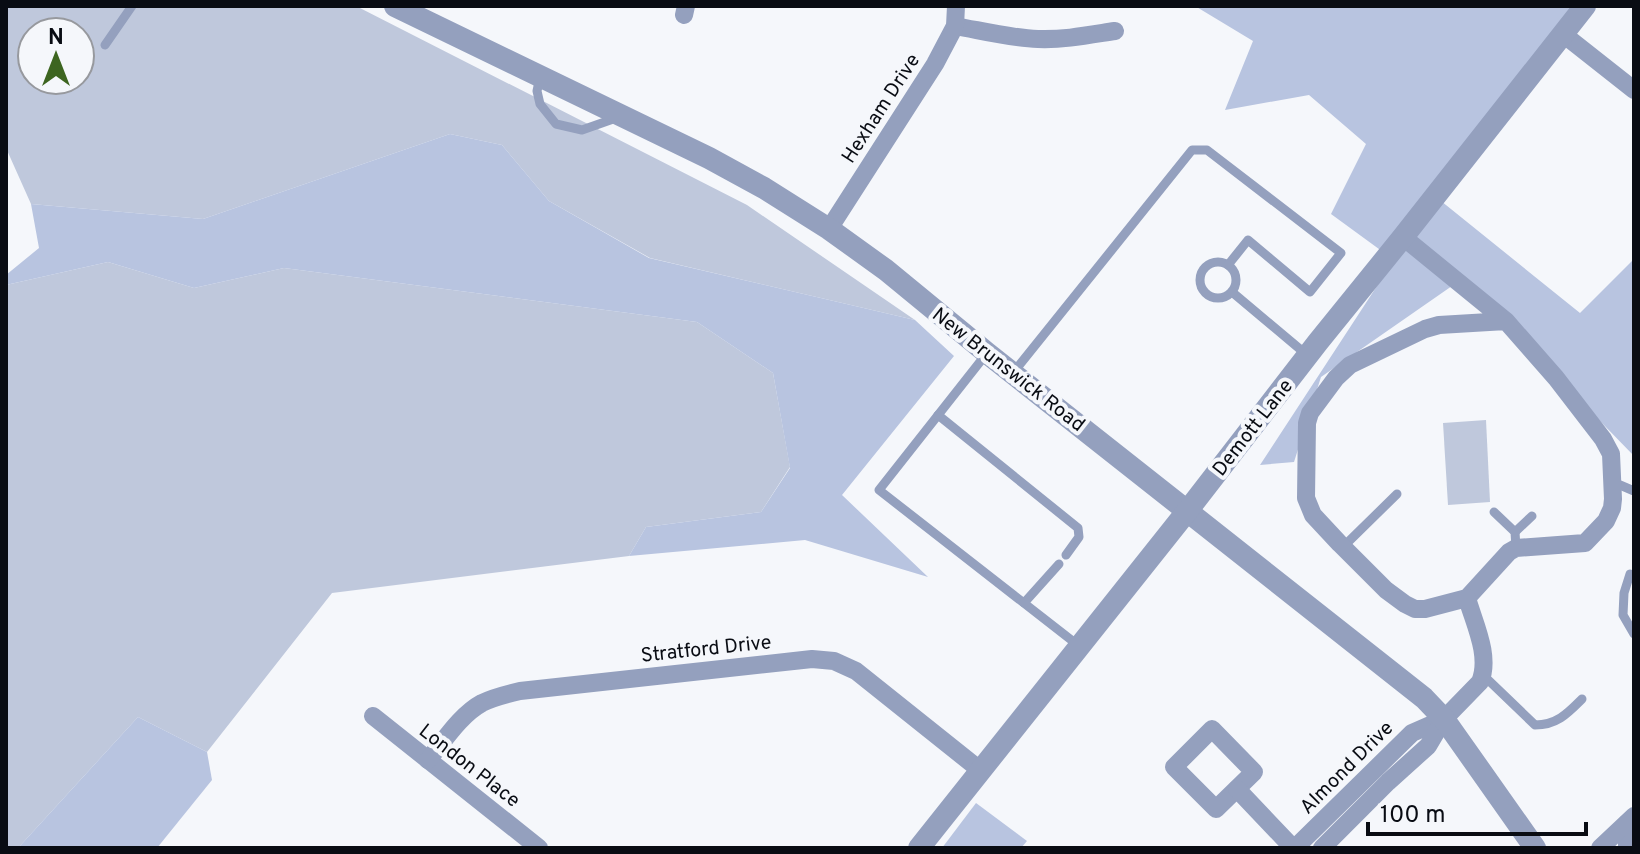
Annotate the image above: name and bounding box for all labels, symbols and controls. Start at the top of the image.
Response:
north arrow [16,16,96,96]
text: N [48,25,64,52]
street label: Hexham Drive [837,49,927,169]
street label: New Brunswick Road [926,303,1090,438]
street label: Demott Lane [1207,374,1300,482]
street label: Stratford Drive [640,630,773,670]
street label: Almond Drive [1295,716,1400,821]
street label: London Place [413,719,525,814]
scale bar [1368,786,1586,836]
text: 100 m [1380,801,1446,831]

